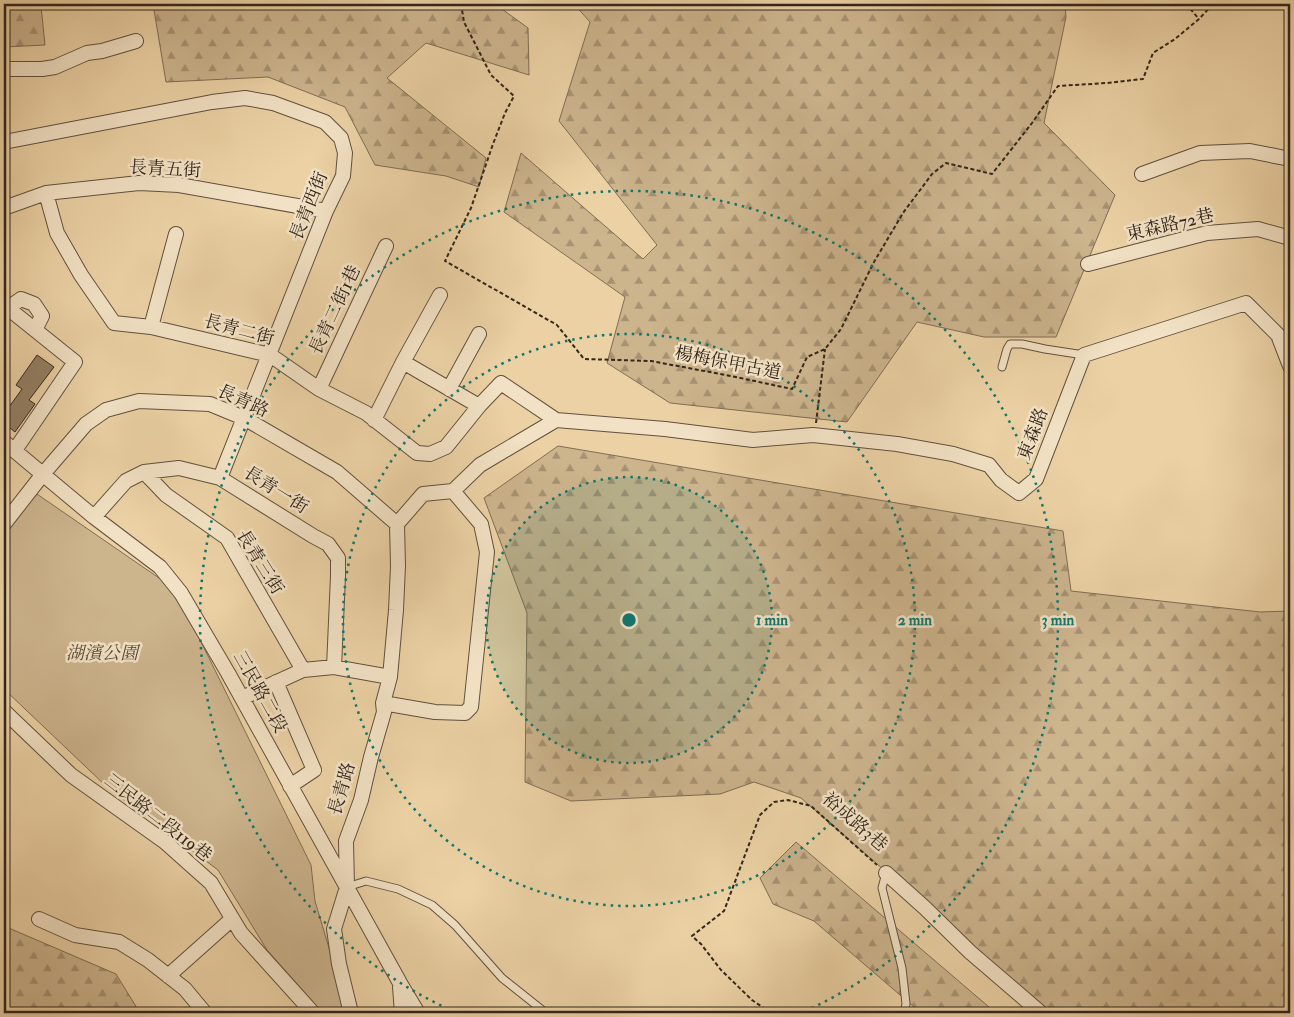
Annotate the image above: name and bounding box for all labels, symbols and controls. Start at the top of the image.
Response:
street label: 長青五街 [128,156,202,182]
street label: 長青西街 [285,168,333,244]
street label: 東森路72巷 [1124,204,1216,246]
street label: 長青二街1巷 [304,261,366,359]
street label: 長青二街 [201,310,277,350]
street label: 楊梅保甲古道 [673,341,783,385]
street label: 長青路 [214,380,272,422]
street label: 東森路 [1013,405,1053,463]
street label: 長青一街 [239,461,313,519]
street label: 長青三街 [231,525,289,599]
centre of rings [620,611,638,629]
text: 1 min [756,611,788,630]
text: 2 min [898,611,932,630]
text: 3 min [1042,611,1074,630]
park label: 湖濱公園 [66,642,141,665]
street label: 三民路二段 [228,647,292,737]
street label: 長青路 [324,760,360,818]
street label: 三民路二段119巷 [100,769,216,867]
street label: 裕成路3巷 [818,787,892,857]

